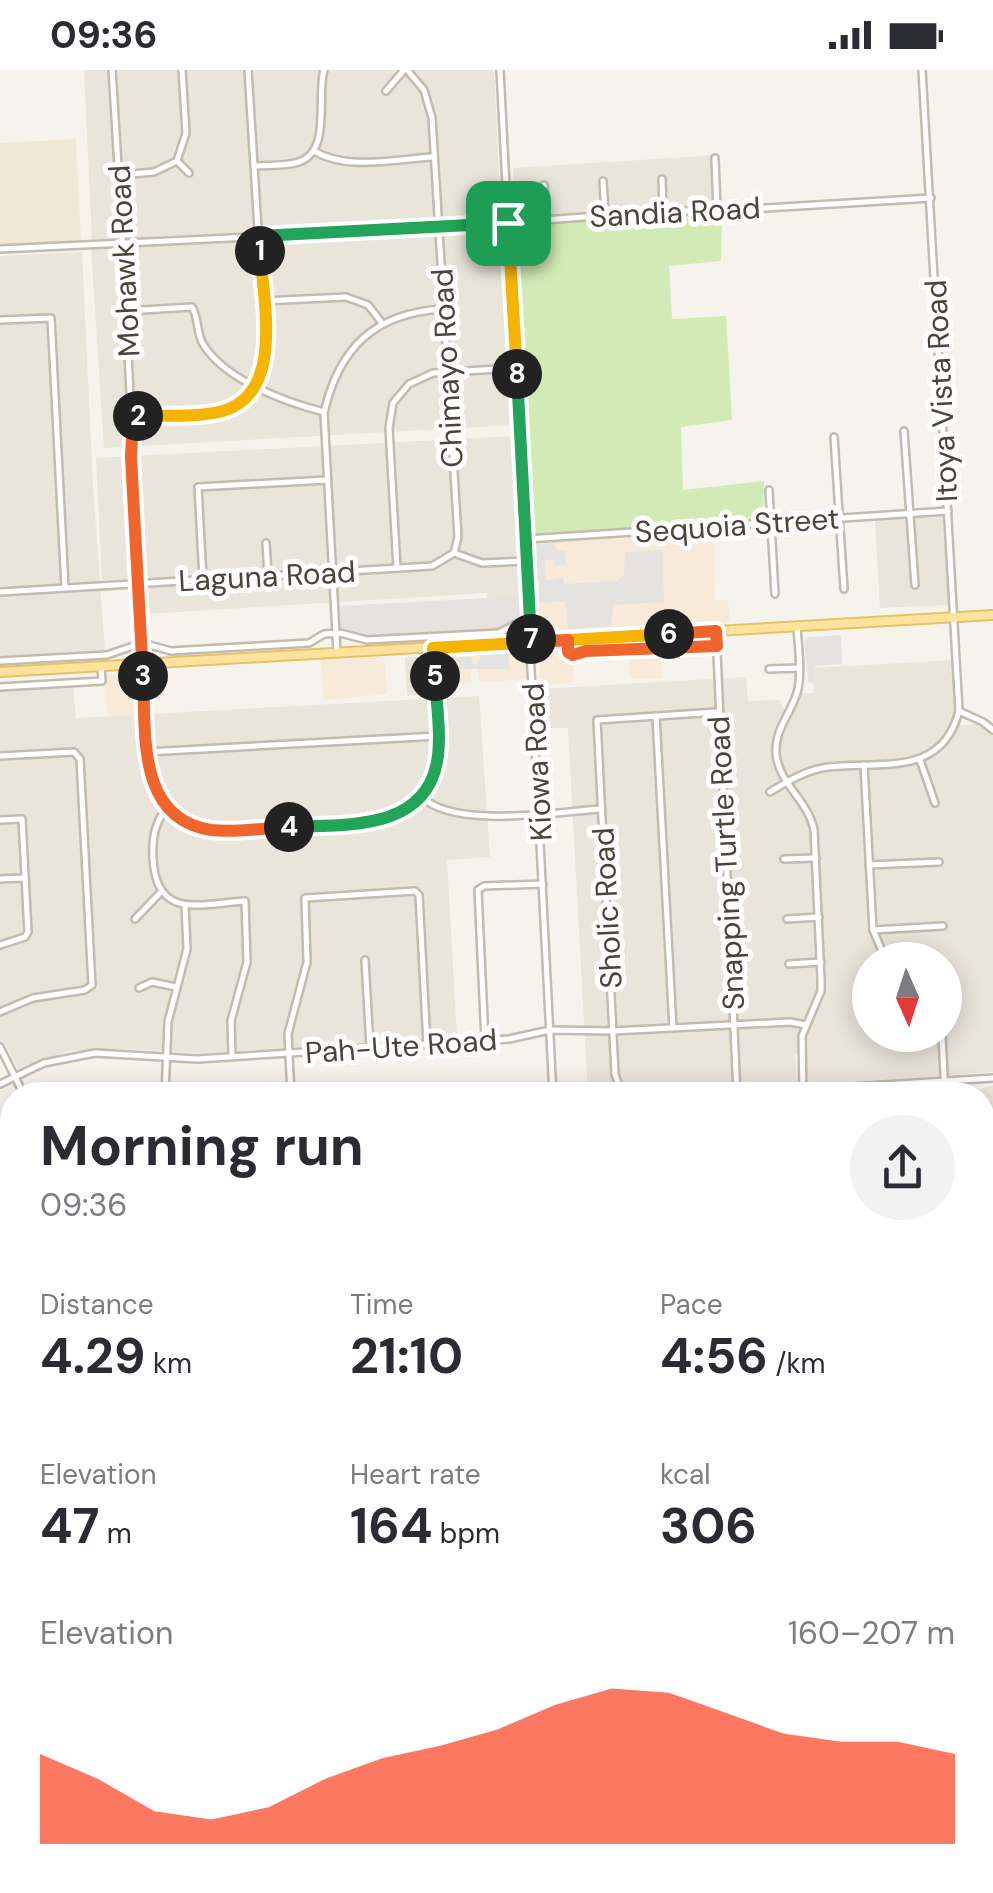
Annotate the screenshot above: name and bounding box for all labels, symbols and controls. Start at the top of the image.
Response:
text: 09:36 [50,10,158,60]
street label: Mohawk Road [99,164,149,358]
pin [466,181,551,266]
street label: Sandia Road [589,188,761,236]
icon: arrive [481,196,536,251]
pin: 1 [235,226,285,276]
text: 1 [255,232,265,269]
street label: Chimayo Road [422,267,472,469]
street label: Itoya Vista Road [916,279,966,503]
pin: 8 [492,349,542,399]
text: 8 [508,355,526,392]
pin: 2 [113,391,163,441]
text: 2 [130,397,146,434]
street label: Sequoia Street [634,498,840,552]
street label: Laguna Road [177,552,357,600]
pin: 6 [644,609,694,659]
pin: 7 [506,614,556,664]
text: 6 [660,615,678,652]
text: 7 [523,620,539,657]
pin: 3 [118,651,168,701]
pin: 5 [410,651,460,701]
text: 3 [135,657,151,694]
text: 5 [426,657,444,694]
street label: Kiowa Road [513,682,561,842]
street label: Snapping Turtle Road [699,715,753,1011]
pin: 4 [264,802,314,852]
text: 4 [280,808,298,845]
street label: Sholic Road [583,826,631,990]
north arrow [852,942,962,1052]
map controls [852,942,962,1052]
street label: Pah-Ute Road [304,1020,498,1072]
text: Morning run [40,1110,364,1182]
button: share [850,1115,955,1220]
text: 09:36 [40,1184,127,1226]
text: Distance [40,1286,154,1323]
text: Time [350,1286,413,1323]
text: Pace [660,1286,723,1323]
text: 4.29 [40,1323,146,1389]
text: 21:10 [350,1323,463,1389]
text: 4:56 [660,1323,768,1389]
text: km [146,1345,192,1382]
text: /km [768,1345,825,1382]
text: Elevation [40,1456,157,1493]
text: Heart rate [350,1456,481,1493]
text: kcal [660,1456,711,1493]
text: 47 [40,1493,99,1559]
text: 164 [350,1493,432,1559]
text: 306 [660,1493,757,1559]
text: m [99,1515,132,1552]
text: bpm [432,1515,500,1552]
text: Elevation [40,1612,173,1654]
text: 160–207 m [788,1612,955,1654]

